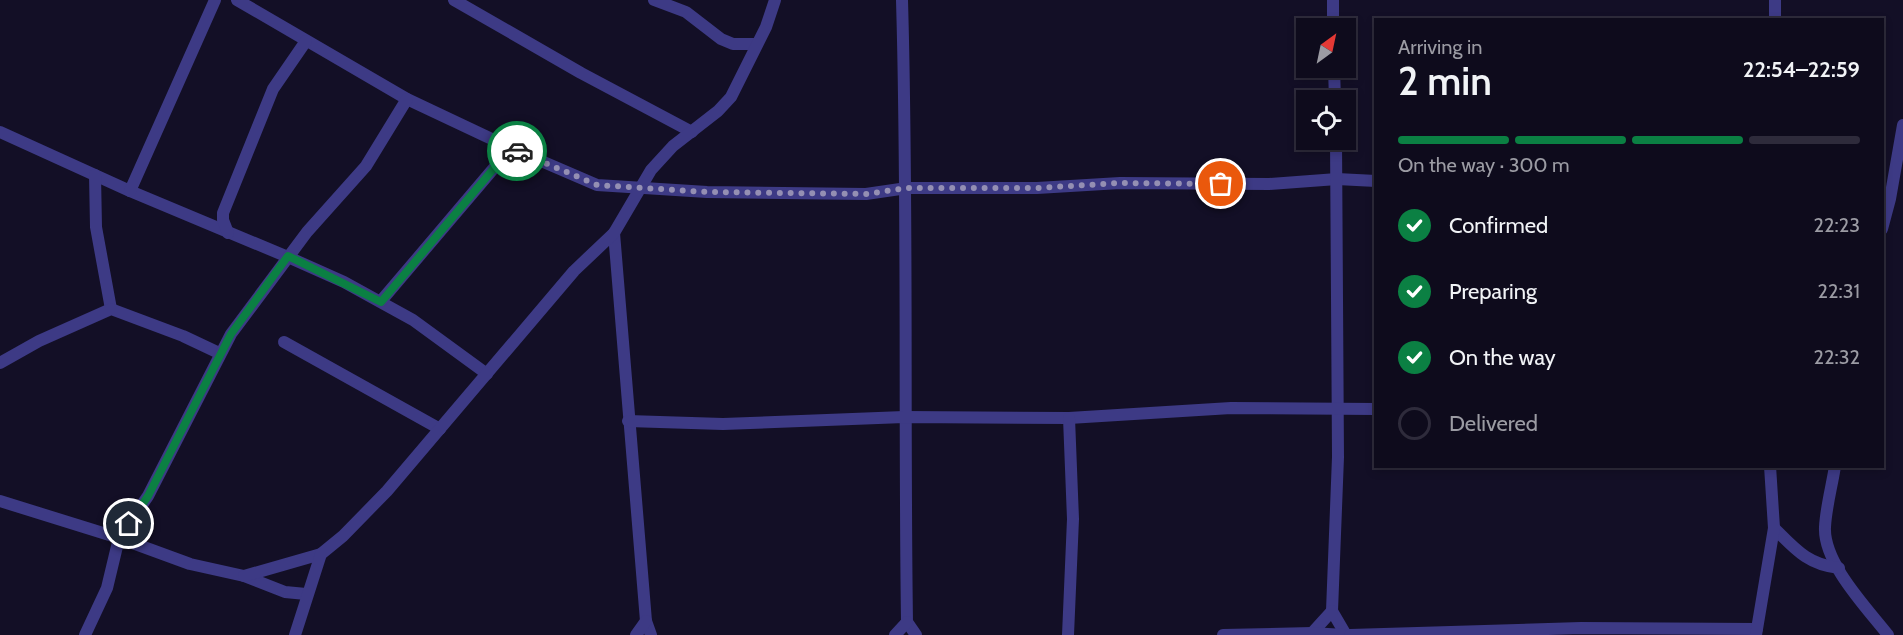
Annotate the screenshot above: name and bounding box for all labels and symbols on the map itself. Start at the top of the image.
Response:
north arrow [1296,18,1356,78]
courier [487,121,547,181]
pin [1195,158,1246,209]
pin [103,498,154,549]

